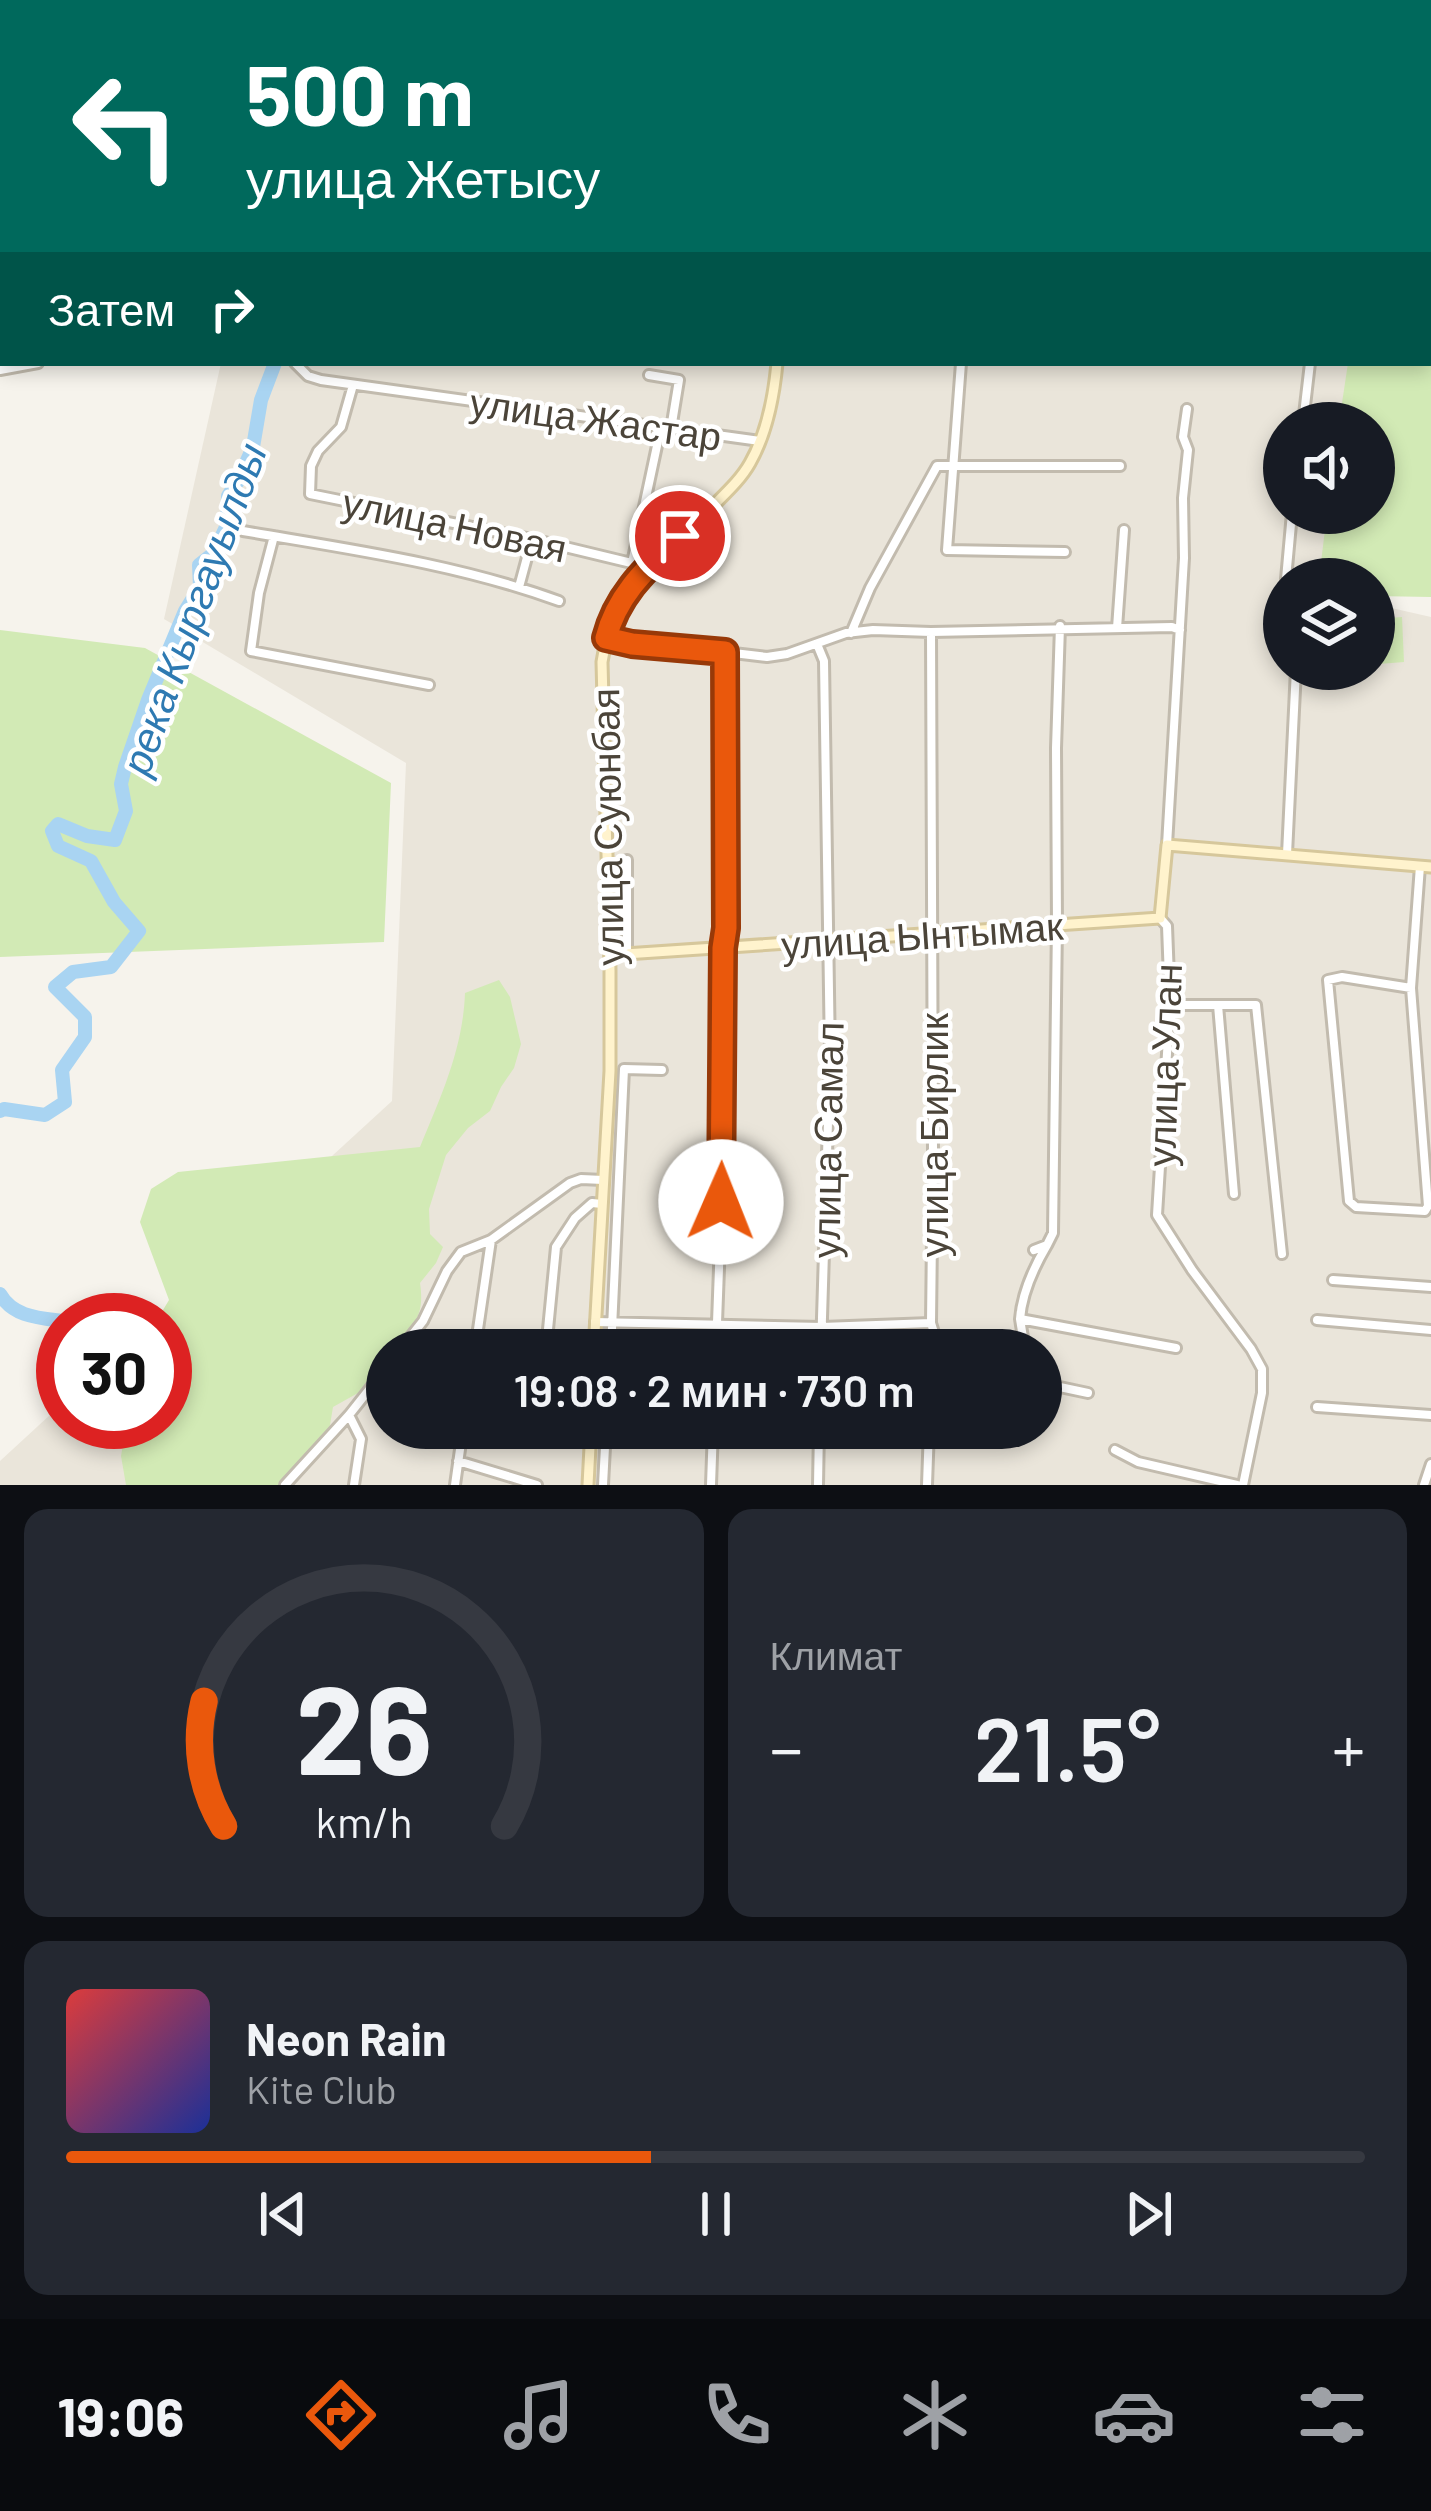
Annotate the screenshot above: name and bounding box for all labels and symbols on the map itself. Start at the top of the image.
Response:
street label: улица Жастар [467,377,725,459]
water label: река Кыргауылды [108,435,276,783]
street label: улица Новая [339,477,571,571]
pin [629,485,731,587]
street label: улица Суюнбая [580,688,632,966]
street label: улица Ынтымак [779,901,1065,967]
street label: улица Улан [1136,963,1190,1167]
street label: улица Бирлик [909,1012,956,1257]
street label: улица Самал [800,1021,852,1259]
position arrow [658,1139,784,1265]
speed limit sign: 30 [36,1293,192,1449]

